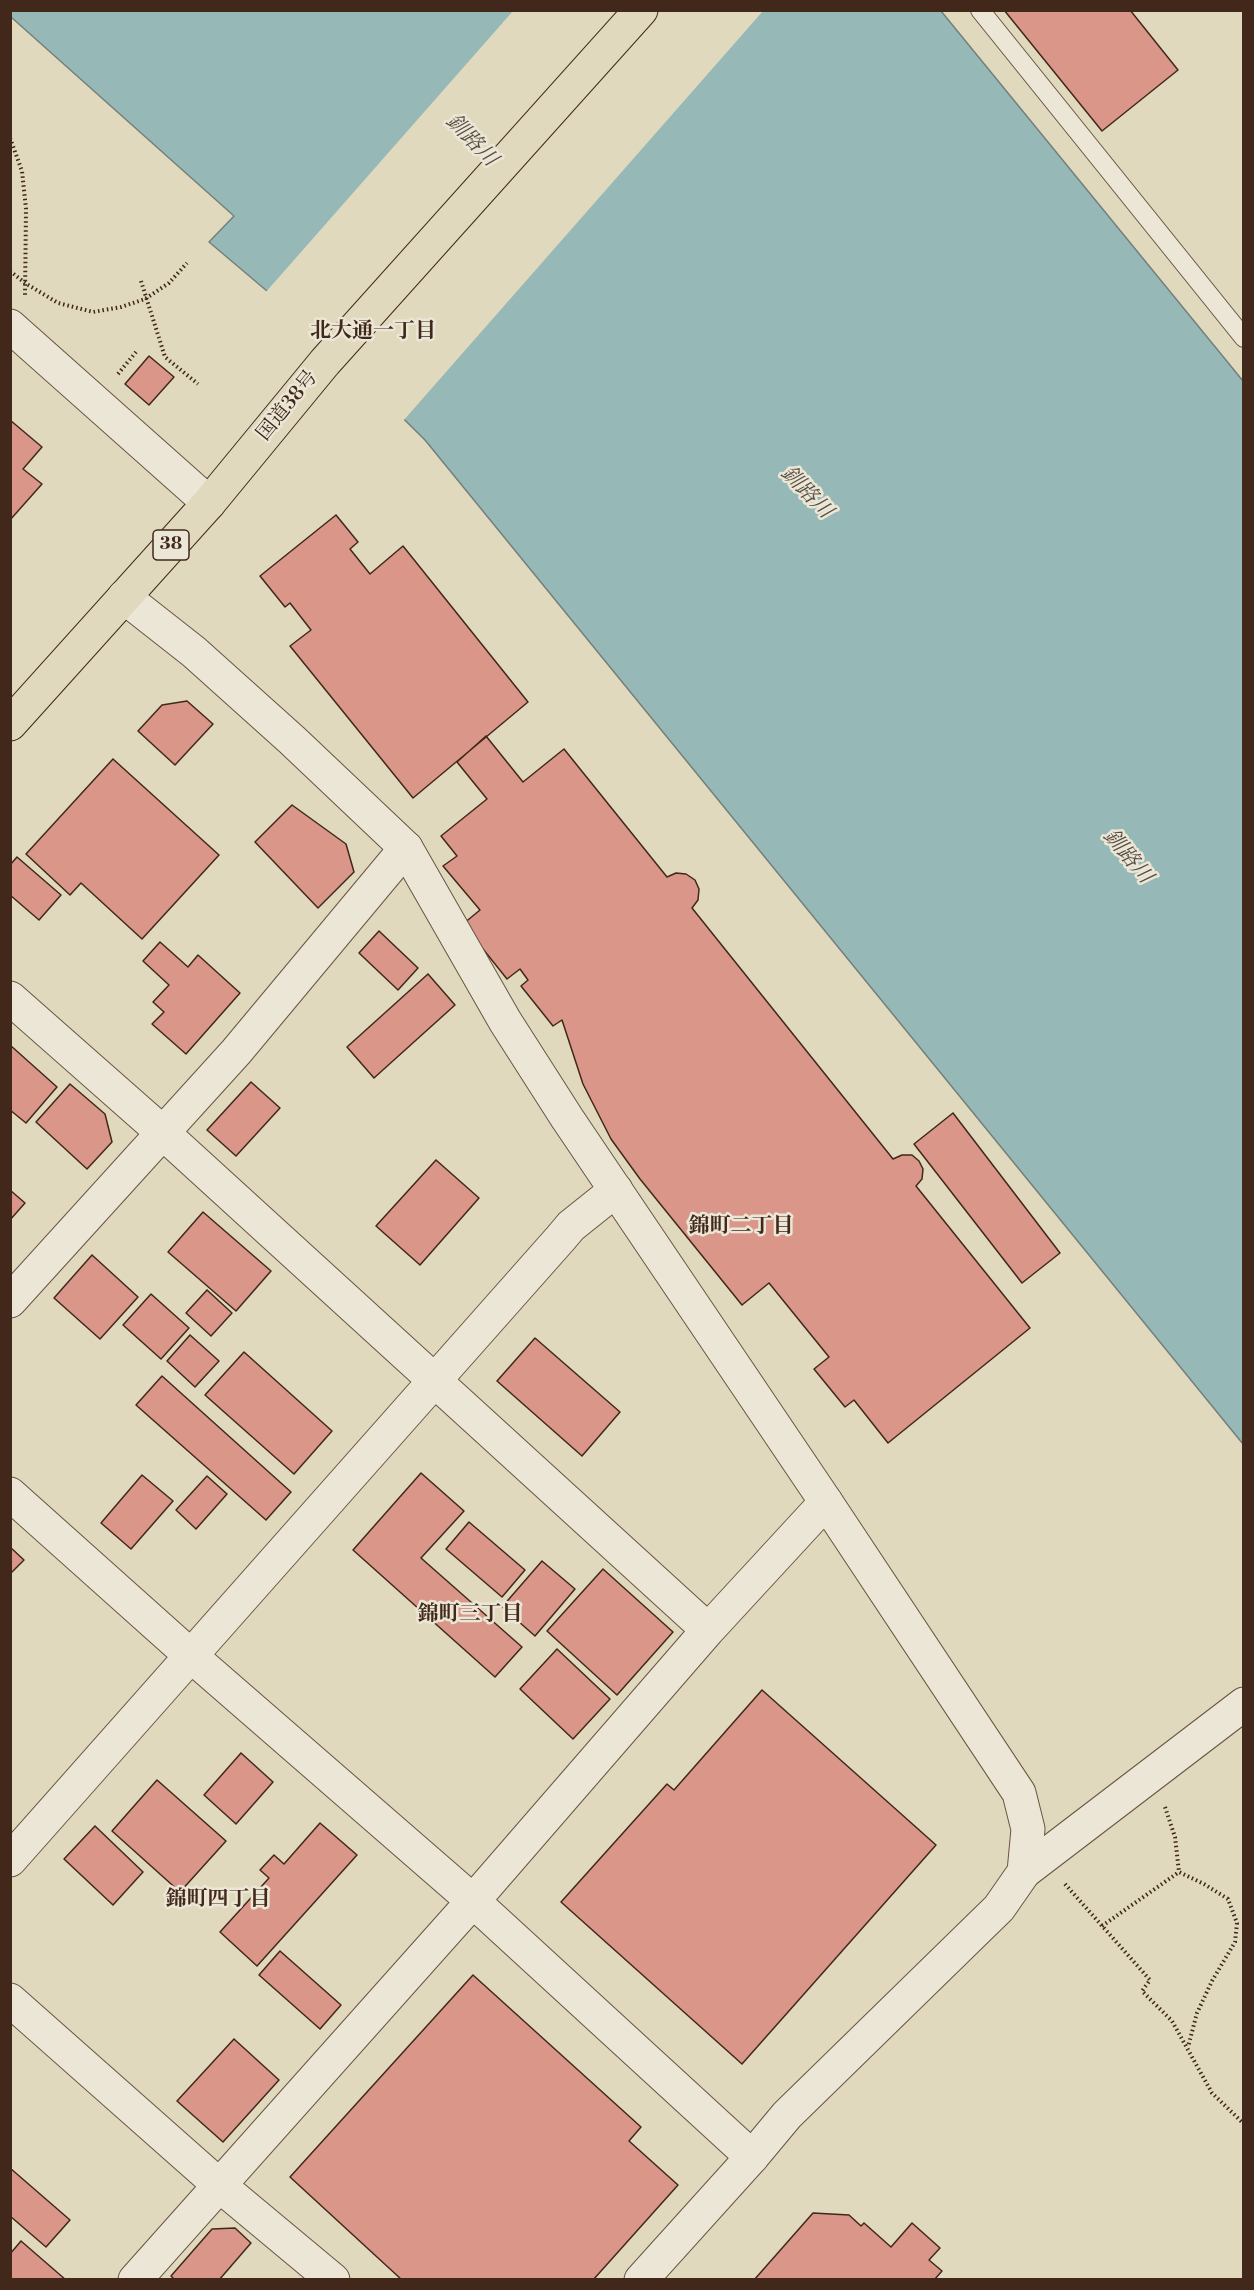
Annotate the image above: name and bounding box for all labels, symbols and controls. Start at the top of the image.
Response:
water label: 釧路川 [440,110,502,172]
district label: 北大通一丁目 [310,319,436,345]
street label: 国道38号 [252,366,324,446]
water label: 釧路川 [775,462,837,524]
road number: 38 [153,530,189,560]
water label: 釧路川 [1097,825,1157,889]
district label: 錦町二丁目 [689,1214,793,1240]
district label: 錦町三丁目 [418,1602,522,1628]
district label: 錦町四丁目 [166,1887,270,1913]

